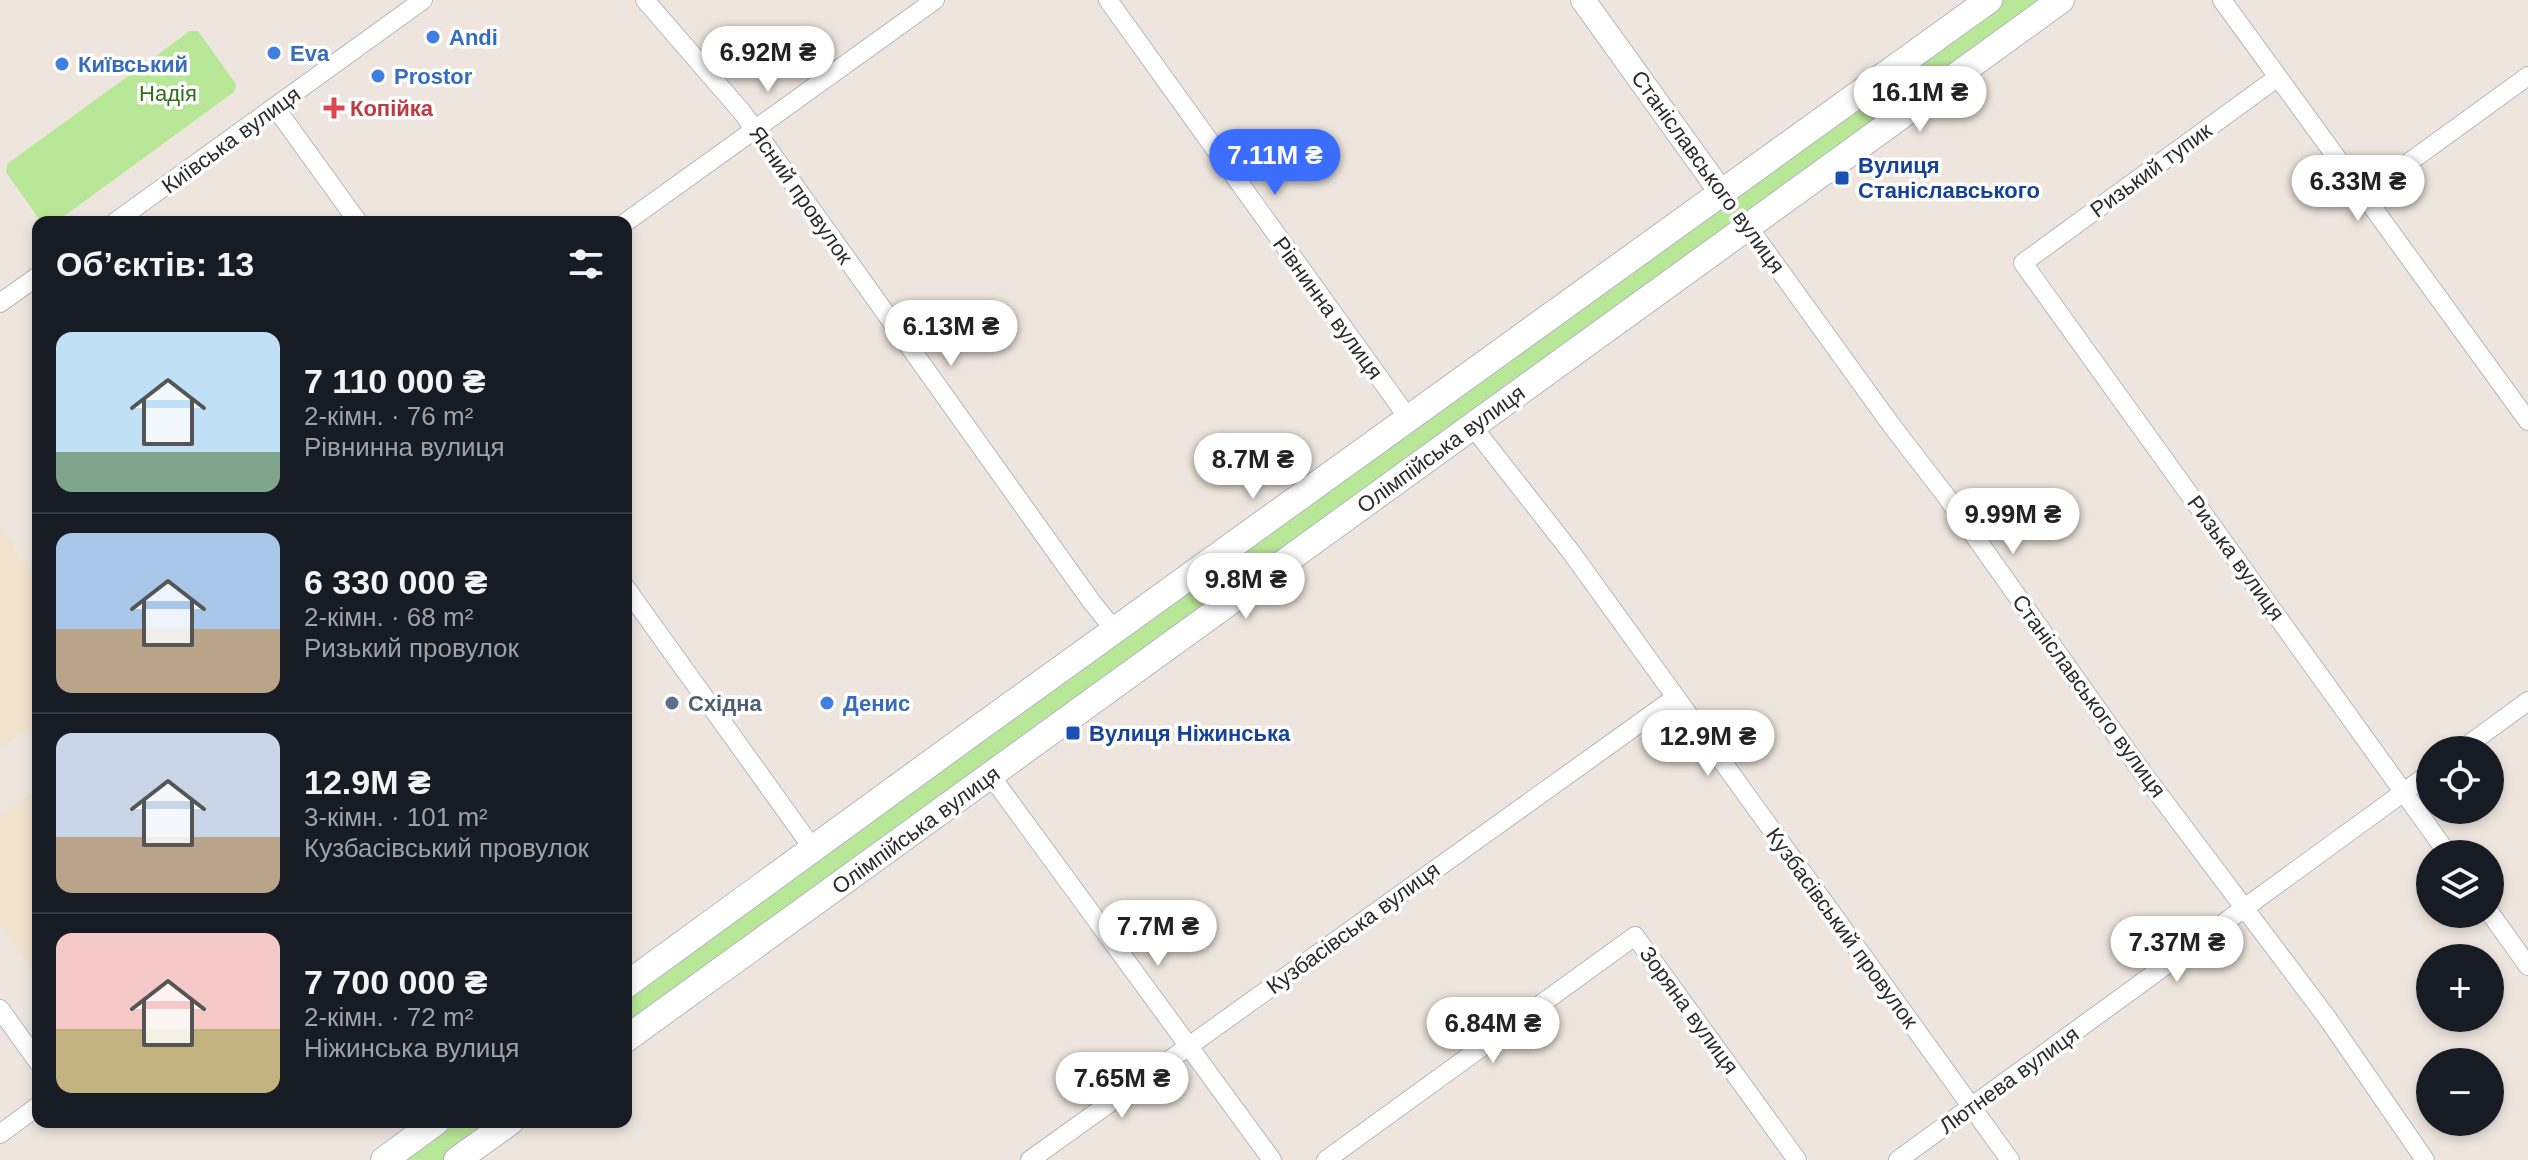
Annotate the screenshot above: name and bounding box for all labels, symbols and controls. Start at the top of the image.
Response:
place label: Andi [449,25,498,50]
pin: 6.92M ₴ [694,26,842,94]
marker: Andi [424,28,442,46]
text: 6.92M ₴ [720,37,816,67]
place label: Eva [290,41,330,66]
marker: Eva [265,44,283,62]
place label: Київський [78,52,188,77]
marker: Київський [53,55,71,73]
place label: Prostor [394,64,473,89]
street label: Станіславського вулиця [1626,66,1790,278]
pin: 16.1M ₴ [1846,66,1994,134]
marker: Prostor [369,67,387,85]
text: 16.1M ₴ [1872,77,1968,107]
park label: Надія [139,81,197,106]
street label: Київська вулиця [157,81,305,199]
place label: Копійка [350,96,434,121]
marker: Копійка [325,99,343,117]
street label: Ризький тупик [2085,117,2217,222]
street label: Ясний провулок [744,121,858,269]
pin: 7.11M ₴ [1201,129,1349,197]
text: 7.11M ₴ [1227,140,1323,170]
place label: Вулиця Станіславського [1858,153,2040,203]
pin: 6.33M ₴ [2284,155,2432,223]
text: 6.33M ₴ [2310,166,2406,196]
marker: Вулиця Станіславського [1833,169,1851,187]
street label: Рівнинна вулиця [1268,232,1388,384]
icon: filters [564,242,608,286]
text: Об’єктів: 13 [56,245,254,283]
pin: 6.13M ₴ [877,300,1025,368]
text: 6.13M ₴ [903,311,999,341]
text: 7 110 000 ₴ [304,362,486,400]
icon: home [120,364,216,460]
street label: Олімпійська вулиця [1352,380,1530,518]
text: 2-кімн. · 76 m² [304,401,473,431]
text: Рівнинна вулиця [304,432,505,462]
pin: 8.7M ₴ [1188,433,1318,501]
text: 8.7M ₴ [1212,444,1294,474]
pin: 9.99M ₴ [1939,488,2087,556]
street label: Ризька вулиця [2182,491,2290,625]
text: 9.99M ₴ [1965,499,2061,529]
pin: 9.8M ₴ [1181,553,1311,621]
text: 6 330 000 ₴ [304,563,487,601]
text: 9.8M ₴ [1205,564,1287,594]
icon: home [120,565,216,661]
street label: Станіславського вулиця [2007,590,2171,802]
text: 2-кімн. · 68 m² [304,602,473,632]
text: Ризький провулок [304,633,519,663]
place label: Східна [688,691,762,716]
place label: Денис [843,691,910,716]
marker: Східна [663,694,681,712]
marker: Денис [818,694,836,712]
pin: 12.9M ₴ [1634,710,1782,778]
place label: Вулиця Ніжинська [1089,721,1291,746]
text: 12.9M ₴ [1660,721,1756,751]
marker: Вулиця Ніжинська [1064,724,1082,742]
map controls [2416,736,2504,1136]
button: locate [2416,736,2504,824]
street label: Олімпійська вулиця [827,761,1005,899]
text: 12.9M ₴ [304,763,431,801]
icon: home [120,765,216,861]
text: 3-кімн. · 101 m² [304,802,488,832]
street label: Кузбасівський провулок [1761,823,1923,1033]
text: Кузбасівський провулок [304,833,589,863]
button: layers [2416,840,2504,928]
street label: Кузбасівська вулиця [1262,857,1444,999]
pin: 7.7M ₴ [1093,900,1223,968]
text: 7.7M ₴ [1117,911,1199,941]
pin: 7.37M ₴ [2103,916,2251,984]
text: 7.37M ₴ [2129,927,2225,957]
street label: Зоряна вулиця [1634,941,1744,1079]
button: + [2416,944,2504,1032]
text: 7 700 000 ₴ [304,963,487,1001]
icon: home [120,965,216,1061]
pin: 6.84M ₴ [1419,997,1567,1065]
text: 2-кімн. · 72 m² [304,1002,473,1032]
text: 6.84M ₴ [1445,1008,1541,1038]
street label: Лютнева вулиця [1934,1021,2084,1139]
text: Ніжинська вулиця [304,1033,519,1063]
button: − [2416,1048,2504,1136]
pin: 7.65M ₴ [1048,1052,1196,1120]
text: 7.65M ₴ [1074,1063,1170,1093]

